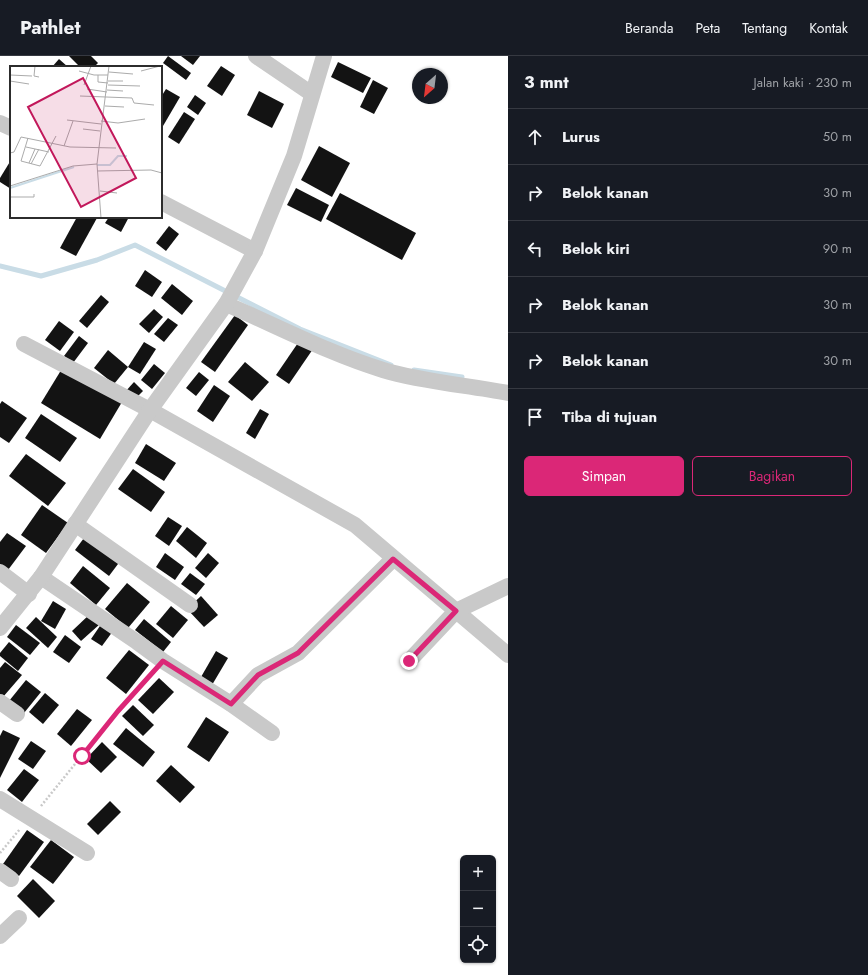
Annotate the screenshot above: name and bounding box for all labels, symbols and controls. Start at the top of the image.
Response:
text: Pathlet [20,14,80,41]
text: Beranda [625,18,674,38]
text: Peta [696,18,720,38]
text: Tentang [742,18,787,38]
text: Kontak [809,18,848,38]
inset map [10,66,162,218]
north arrow [412,68,448,104]
text: 3 mnt [524,70,569,94]
text: Jalan kaki · 230 m [754,73,852,92]
icon: ahead [524,126,546,148]
text: Lurus [562,126,600,148]
text: 50 m [823,127,852,146]
icon: right [524,182,546,204]
text: Belok kanan [562,182,649,204]
text: 30 m [823,183,852,202]
icon: left [524,238,546,260]
text: Belok kiri [562,238,630,260]
text: 90 m [823,239,852,258]
icon: right [524,294,546,316]
text: Belok kanan [562,294,649,316]
text: 30 m [823,295,852,314]
icon: right [524,350,546,372]
text: Belok kanan [562,350,649,372]
text: 30 m [823,351,852,370]
icon: arrive [524,406,546,428]
text: Tiba di tujuan [562,406,657,428]
button: Simpan [524,456,684,496]
button: Bagikan [692,456,852,496]
route end [400,652,418,670]
route start [73,747,91,765]
map controls [460,855,496,963]
button: + [460,855,496,891]
button: − [460,891,496,927]
button: locate [460,927,496,963]

